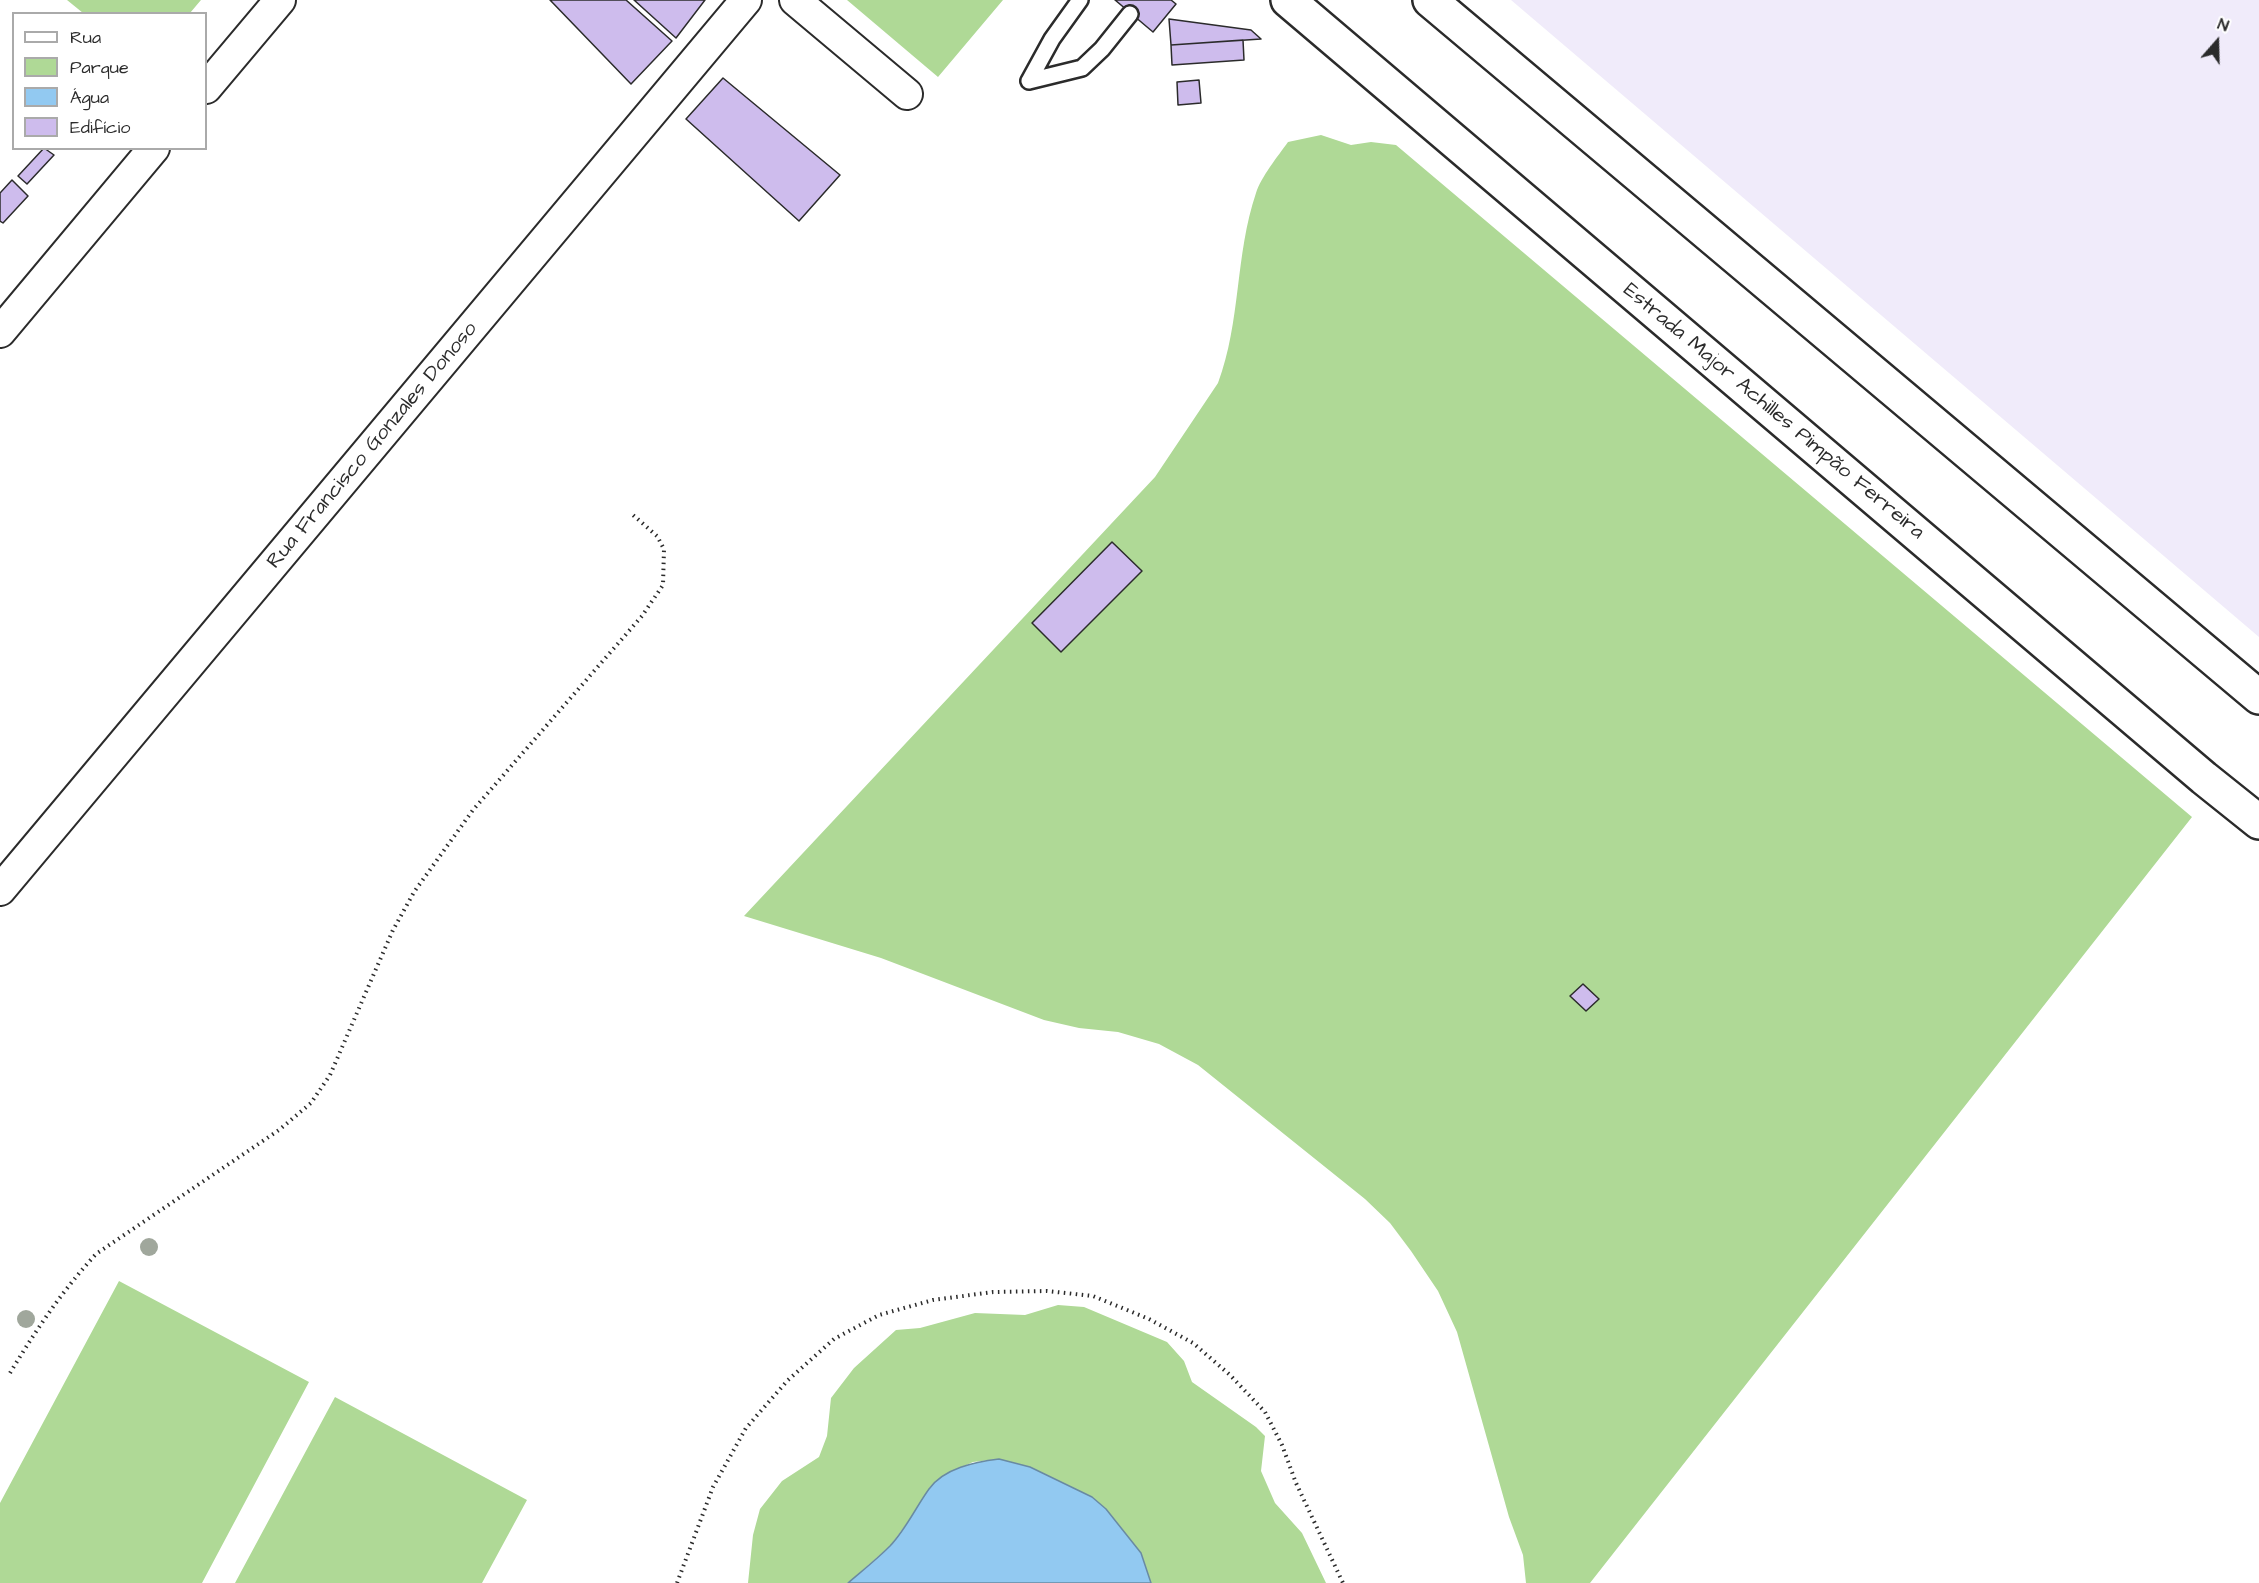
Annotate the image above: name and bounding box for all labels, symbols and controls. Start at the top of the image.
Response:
legend [12,12,207,150]
north arrow [2187,12,2247,72]
text: N [2215,13,2232,37]
text: Rua [70,25,101,50]
text: Parque [70,55,129,80]
text: Água [70,85,109,110]
text: Edifício [70,115,130,140]
street label: Estrada Major Achilles Pimpão Ferreira [1617,278,1929,546]
street label: Rua Francisco Gonzales Donoso [262,318,484,574]

